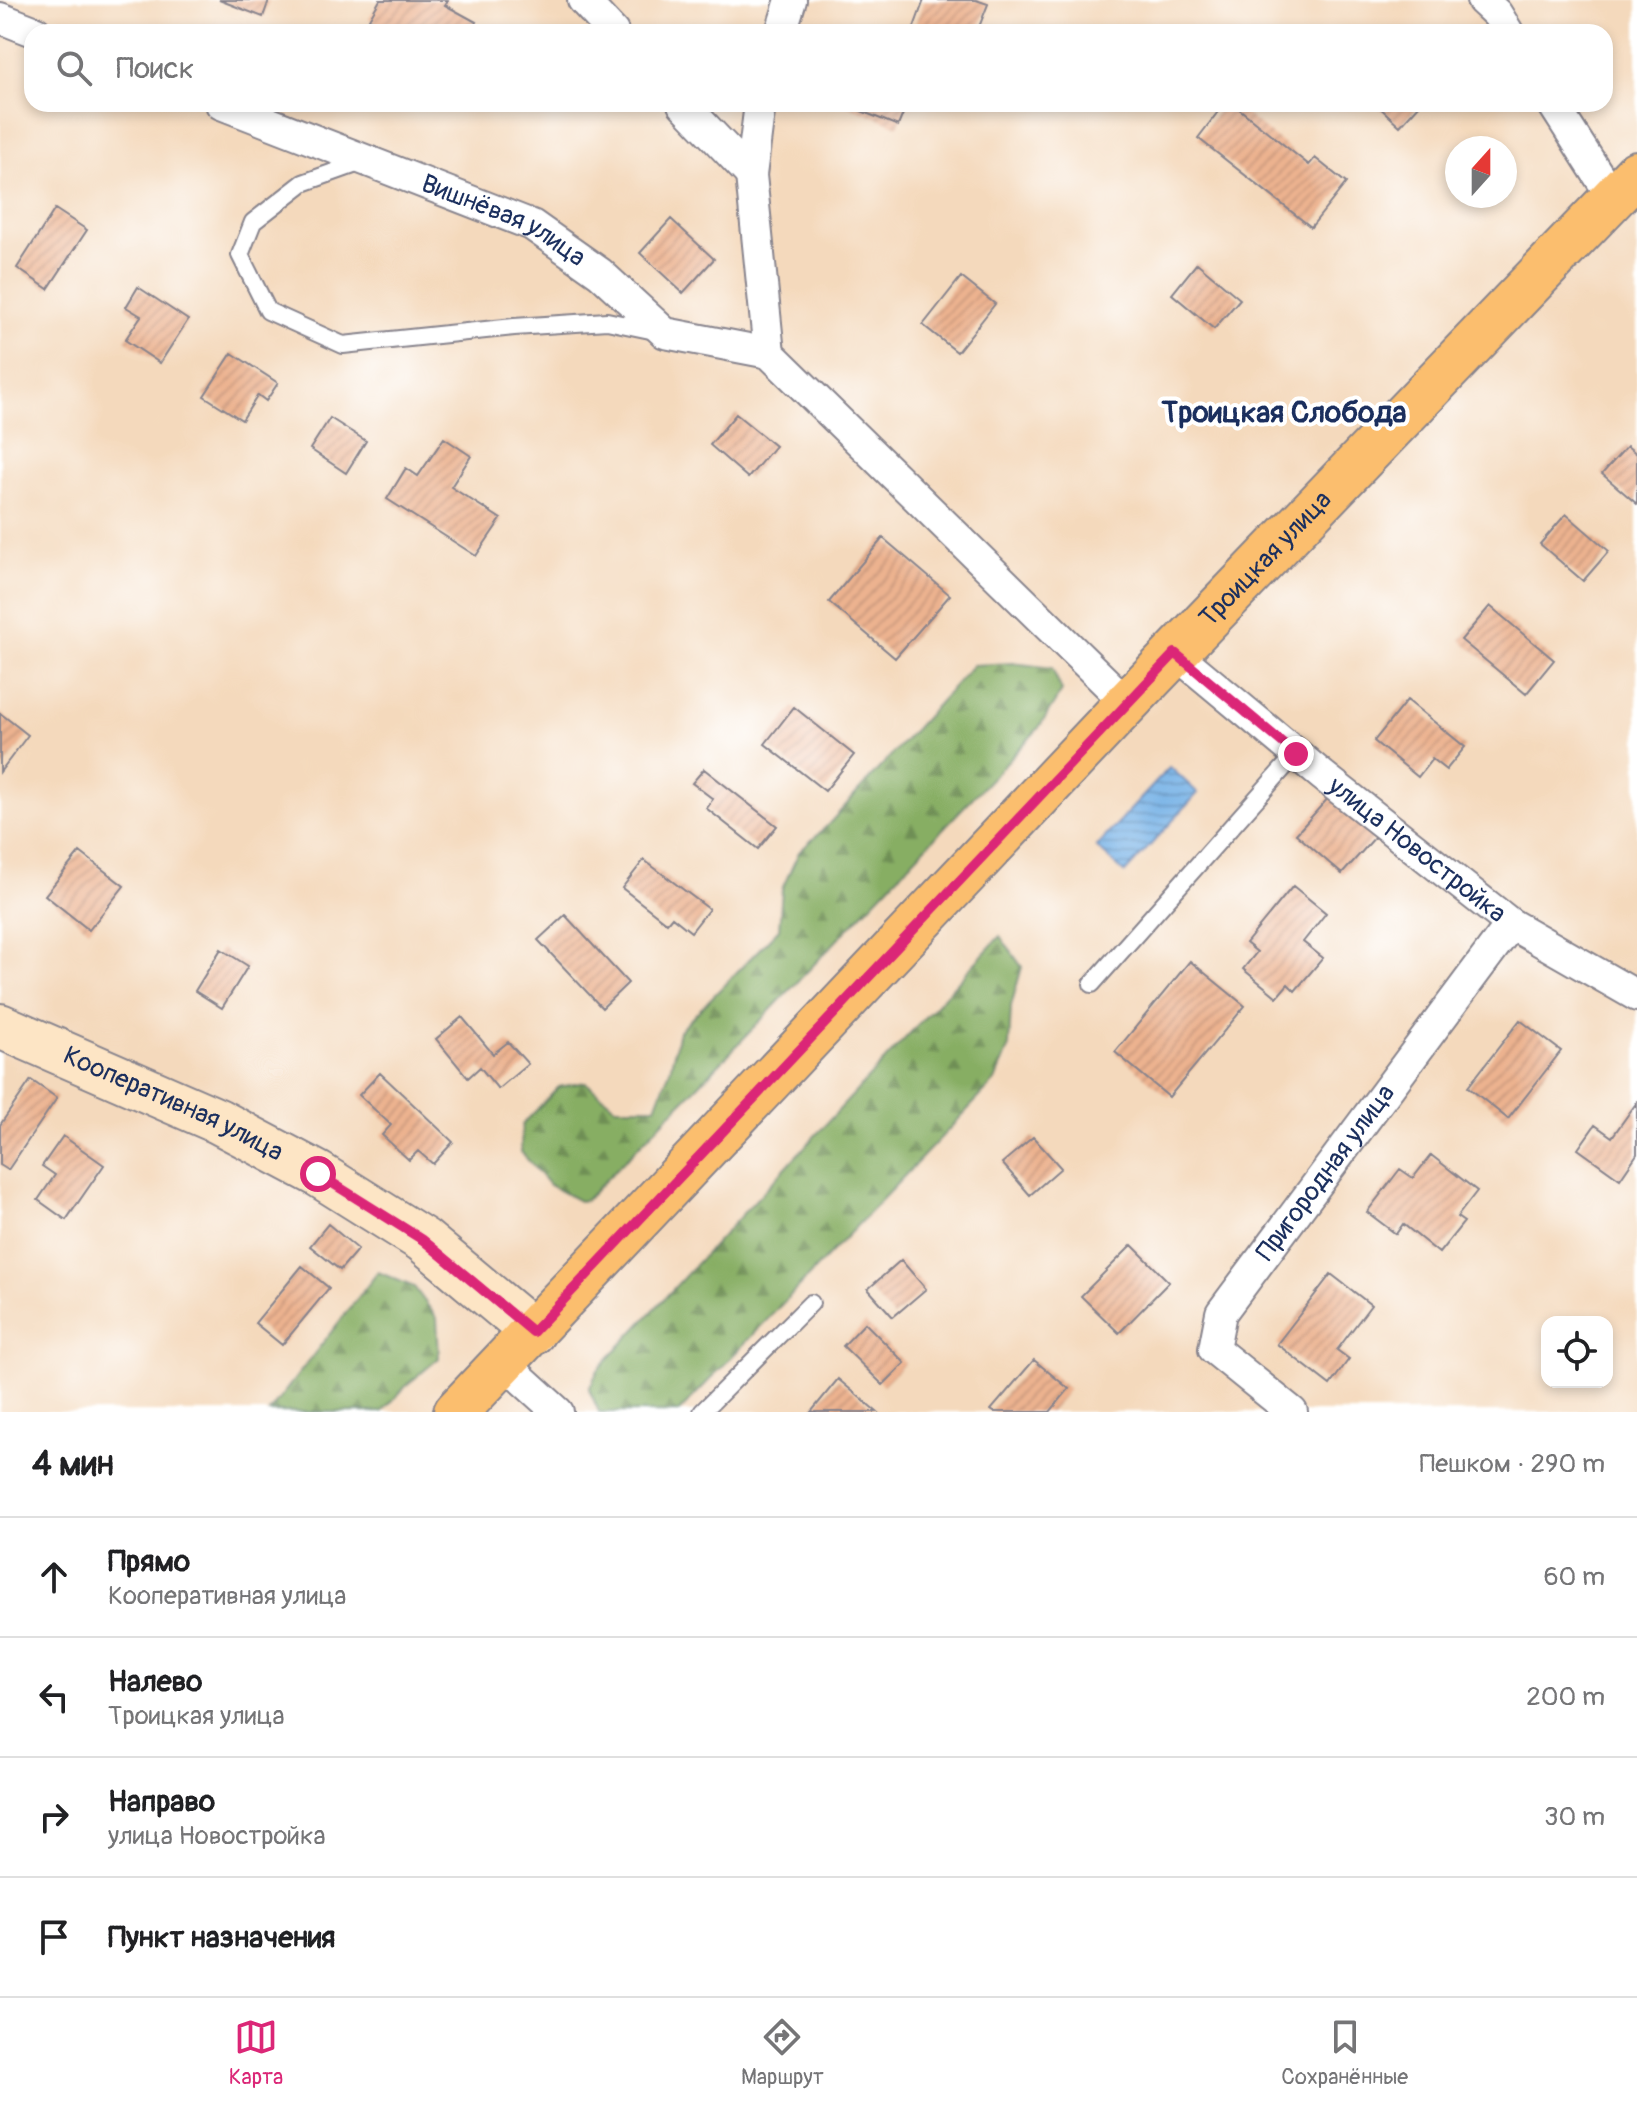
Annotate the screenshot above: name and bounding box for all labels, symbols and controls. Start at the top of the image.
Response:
search box [24,24,1613,112]
icon: search [52,46,96,90]
text: Поиск [116,50,194,87]
north arrow [1445,136,1517,208]
street label: Вишнёвая улица [417,168,592,274]
district label: Троицкая Слобода [1161,394,1406,431]
street label: Троицкая улица [1193,484,1338,634]
route end [1278,736,1314,772]
street label: улица Новостройка [1321,769,1512,930]
street label: Кооперативная улица [58,1040,289,1169]
street label: Пригородная улица [1249,1078,1402,1267]
route start [300,1156,336,1192]
map controls [1541,1316,1613,1388]
button: locate [1541,1316,1613,1388]
text: 4 мин [32,1443,114,1486]
text: Пешком · 290 m [1420,1448,1605,1480]
text: Прямо [108,1543,190,1580]
icon: ahead [32,1555,76,1599]
text: 60 m [1543,1561,1605,1593]
text: Кооперативная улица [108,1580,346,1612]
text: Налево [108,1663,202,1700]
icon: left [32,1675,76,1719]
text: 200 m [1526,1681,1605,1713]
text: Троицкая улица [108,1700,285,1732]
text: Направо [108,1783,215,1820]
icon: right [32,1795,76,1839]
text: 30 m [1544,1801,1605,1833]
text: улица Новостройка [108,1820,326,1852]
icon: arrive [32,1915,76,1959]
text: Пункт назначения [108,1919,335,1956]
tab: Карта [229,2015,283,2091]
tab: Маршрут [741,2015,824,2091]
tab: Сохранённые [1281,2015,1408,2091]

